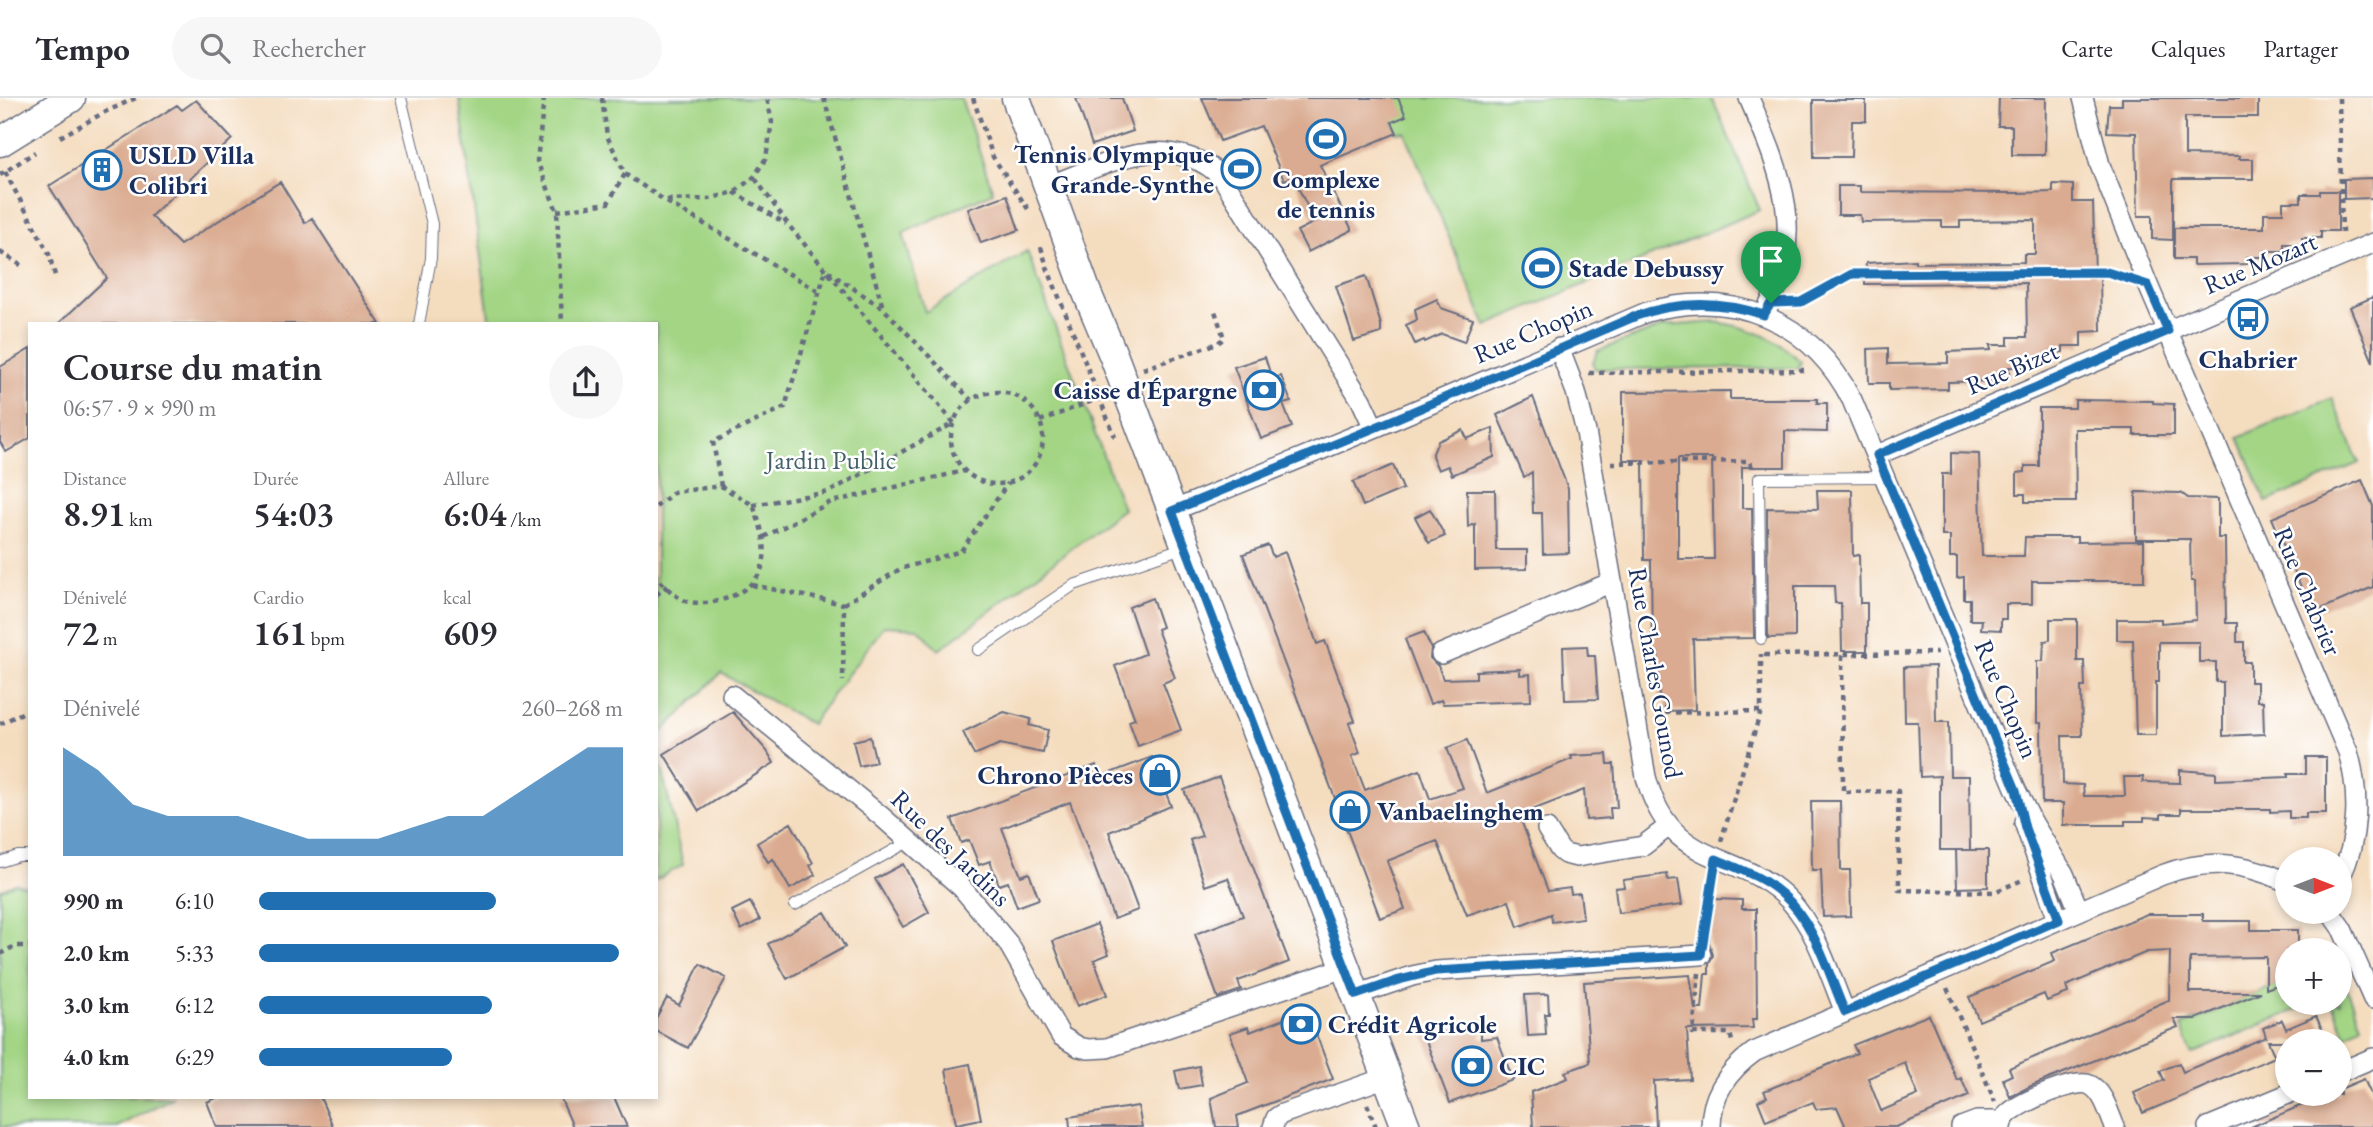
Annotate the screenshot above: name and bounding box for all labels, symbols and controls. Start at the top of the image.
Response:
search box [172,17,662,80]
text: Tempo [35,27,130,70]
icon: search [196,29,234,67]
text: Rechercher [252,31,366,65]
text: Carte [2061,33,2113,64]
text: Calques [2151,33,2225,64]
text: Partager [2263,33,2338,64]
sports icon: Complexe de tennis [1305,118,1347,160]
place label: Tennis Olympique Grande-Synthe [1014,137,1214,201]
place label: USLD Villa Colibri [129,138,255,202]
sports icon: Tennis Olympique Grande-Synthe [1220,148,1262,190]
building icon: USLD Villa Colibri [81,149,123,191]
place label: Complexe de tennis [1272,162,1380,226]
street label: Rue Mozart [2198,224,2322,302]
pin [1741,231,1801,303]
icon: arrive [1752,242,1790,280]
sports icon: Stade Debussy [1521,247,1563,289]
place label: Stade Debussy [1569,251,1724,285]
street label: Rue Chopin [1468,291,1598,371]
bus stop icon: Chabrier [2227,298,2269,340]
street label: Rue Bizet [1961,333,2063,403]
text: Course du matin [63,342,323,391]
place label: Chabrier [2199,342,2297,376]
button: share [549,345,623,419]
bank icon: Caisse d'Épargne [1243,369,1285,411]
place label: Caisse d'Épargne [1054,373,1237,407]
text: 06:57 · 9 × 990 m [63,393,216,423]
park label: Jardin Public [764,443,896,477]
text: Distance [63,466,126,491]
text: Durée [253,466,298,491]
text: Allure [443,466,489,491]
text: 8.91 [63,491,125,536]
text: 54:03 [253,491,334,536]
text: 6:04 [443,491,506,536]
text: km [125,507,153,532]
text: /km [506,507,541,532]
street label: Rue Chabrier [2266,521,2351,661]
street label: Rue Charles Gounod [1621,565,1691,782]
text: Dénivelé [63,585,127,610]
text: Cardio [253,585,304,610]
text: kcal [443,585,472,610]
text: 72 [63,610,99,655]
text: 161 [253,610,307,655]
text: 609 [443,610,497,655]
text: m [99,626,118,651]
text: bpm [307,626,345,651]
street label: Rue Chopin [1967,634,2047,764]
text: Dénivelé [63,693,140,723]
text: 260–268 m [522,693,623,723]
shop icon: Chrono Pièces [1139,754,1181,796]
place label: Chrono Pièces [978,758,1133,792]
street label: Rue des Jardins [884,782,1018,914]
shop icon: Vanbaelinghem [1329,790,1371,832]
place label: Vanbaelinghem [1377,794,1544,828]
north arrow [2275,847,2352,924]
map controls [2275,847,2352,1106]
text: 990 m [63,886,124,916]
text: 6:10 [175,886,214,916]
text: 2.0 km [63,938,130,968]
text: 5:33 [175,938,214,968]
button: + [2275,938,2352,1015]
text: 3.0 km [63,990,130,1020]
text: 6:12 [175,990,214,1020]
bank icon: Crédit Agricole [1280,1003,1322,1045]
place label: Crédit Agricole [1328,1007,1497,1041]
button: − [2275,1029,2352,1106]
text: 4.0 km [63,1042,130,1072]
text: 6:29 [175,1042,214,1072]
bank icon: CIC [1451,1045,1493,1087]
place label: CIC [1499,1049,1545,1083]

